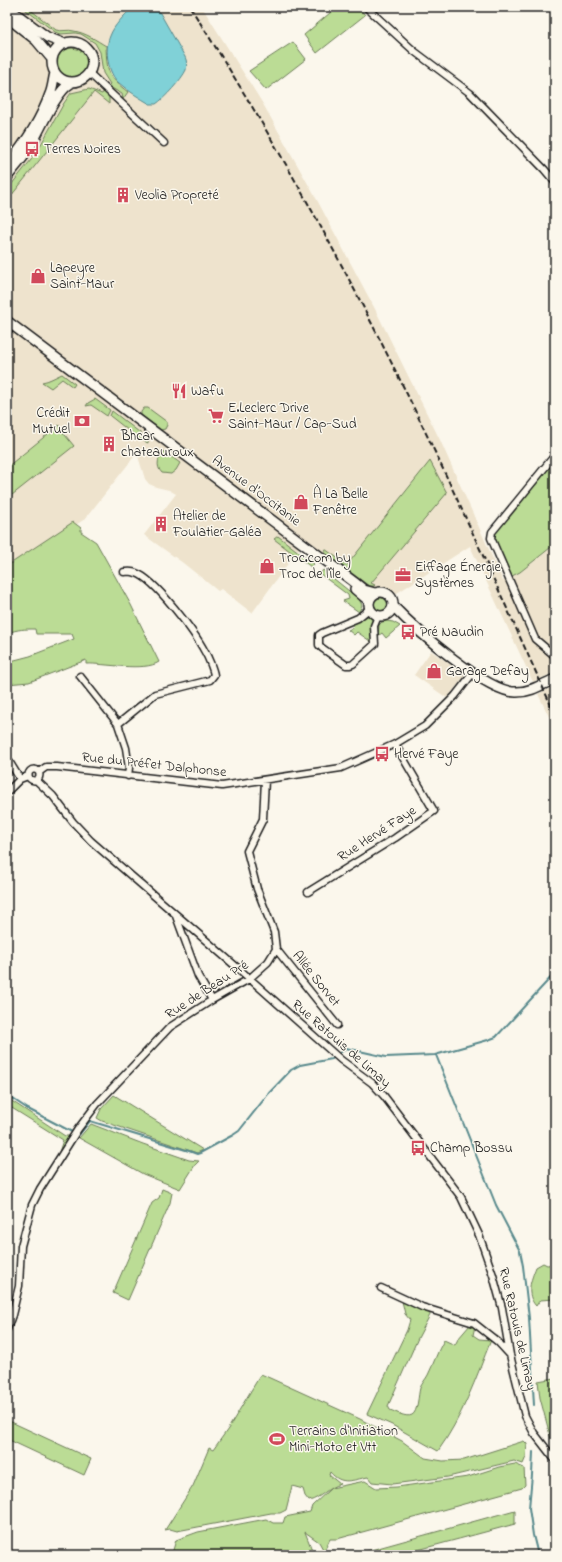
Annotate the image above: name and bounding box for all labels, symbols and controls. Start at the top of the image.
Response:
place label: Terres Noires [44,139,121,160]
bus stop icon: Terres Noires [23,140,41,158]
place label: Veolia Propreté [134,185,219,206]
building icon: Veolia Propreté [114,186,132,204]
place label: Lapeyre Saint-Maur [50,258,115,295]
shop icon: Lapeyre Saint-Maur [29,267,47,285]
place label: Wafu [191,381,224,402]
restaurant icon: Wafu [170,382,188,400]
place label: E.Leclerc Drive Saint-Maur / Cap-Sud [228,398,357,435]
place label: Crédit Mutuel [32,403,70,440]
supermarket icon: E.Leclerc Drive Saint-Maur / Cap-Sud [207,407,225,425]
bank icon: Crédit Mutuel [73,412,91,430]
place label: Bhcar chateauroux [120,426,194,463]
building icon: Bhcar chateauroux [100,435,118,453]
street label: Avenue d'Occitanie [207,450,306,532]
place label: À La Belle Fenêtre [312,484,369,521]
shop icon: À La Belle Fenêtre [292,493,310,511]
place label: Atelier de Foulatier-Galéa [172,506,262,543]
building icon: Atelier de Foulatier-Galéa [152,515,170,533]
place label: Troc.com by Troc de l'île [279,548,351,585]
shop icon: Troc.com by Troc de l'île [258,557,276,575]
place label: Eiffage Énergie Systèmes [415,557,502,595]
office icon: Eiffage Énergie Systèmes [394,566,412,584]
place label: Pré Naudin [420,622,484,643]
bus stop icon: Pré Naudin [399,623,417,641]
place label: Garage Defay [446,661,529,683]
shop icon: Garage Defay [425,662,443,680]
place label: Hervé Faye [394,744,459,766]
bus stop icon: Hervé Faye [373,745,391,763]
street label: Rue du Préfet Dalphonse [81,747,228,783]
street label: Rue Hervé Faye [334,800,422,868]
street label: Allée Sorvet [287,946,345,1012]
street label: Rue de Beau Pré [161,955,253,1025]
street label: Rue Ratouis de Limay [286,995,395,1094]
place label: Champ Bossu [430,1138,513,1159]
bus stop icon: Champ Bossu [409,1139,427,1157]
street label: Rue Ratouis de Limay [492,1266,541,1393]
place label: Terrains d'Initiation Mini-Moto et Vtt [289,1421,398,1458]
sports icon: Terrains d'Initiation Mini-Moto et Vtt [268,1430,286,1448]

